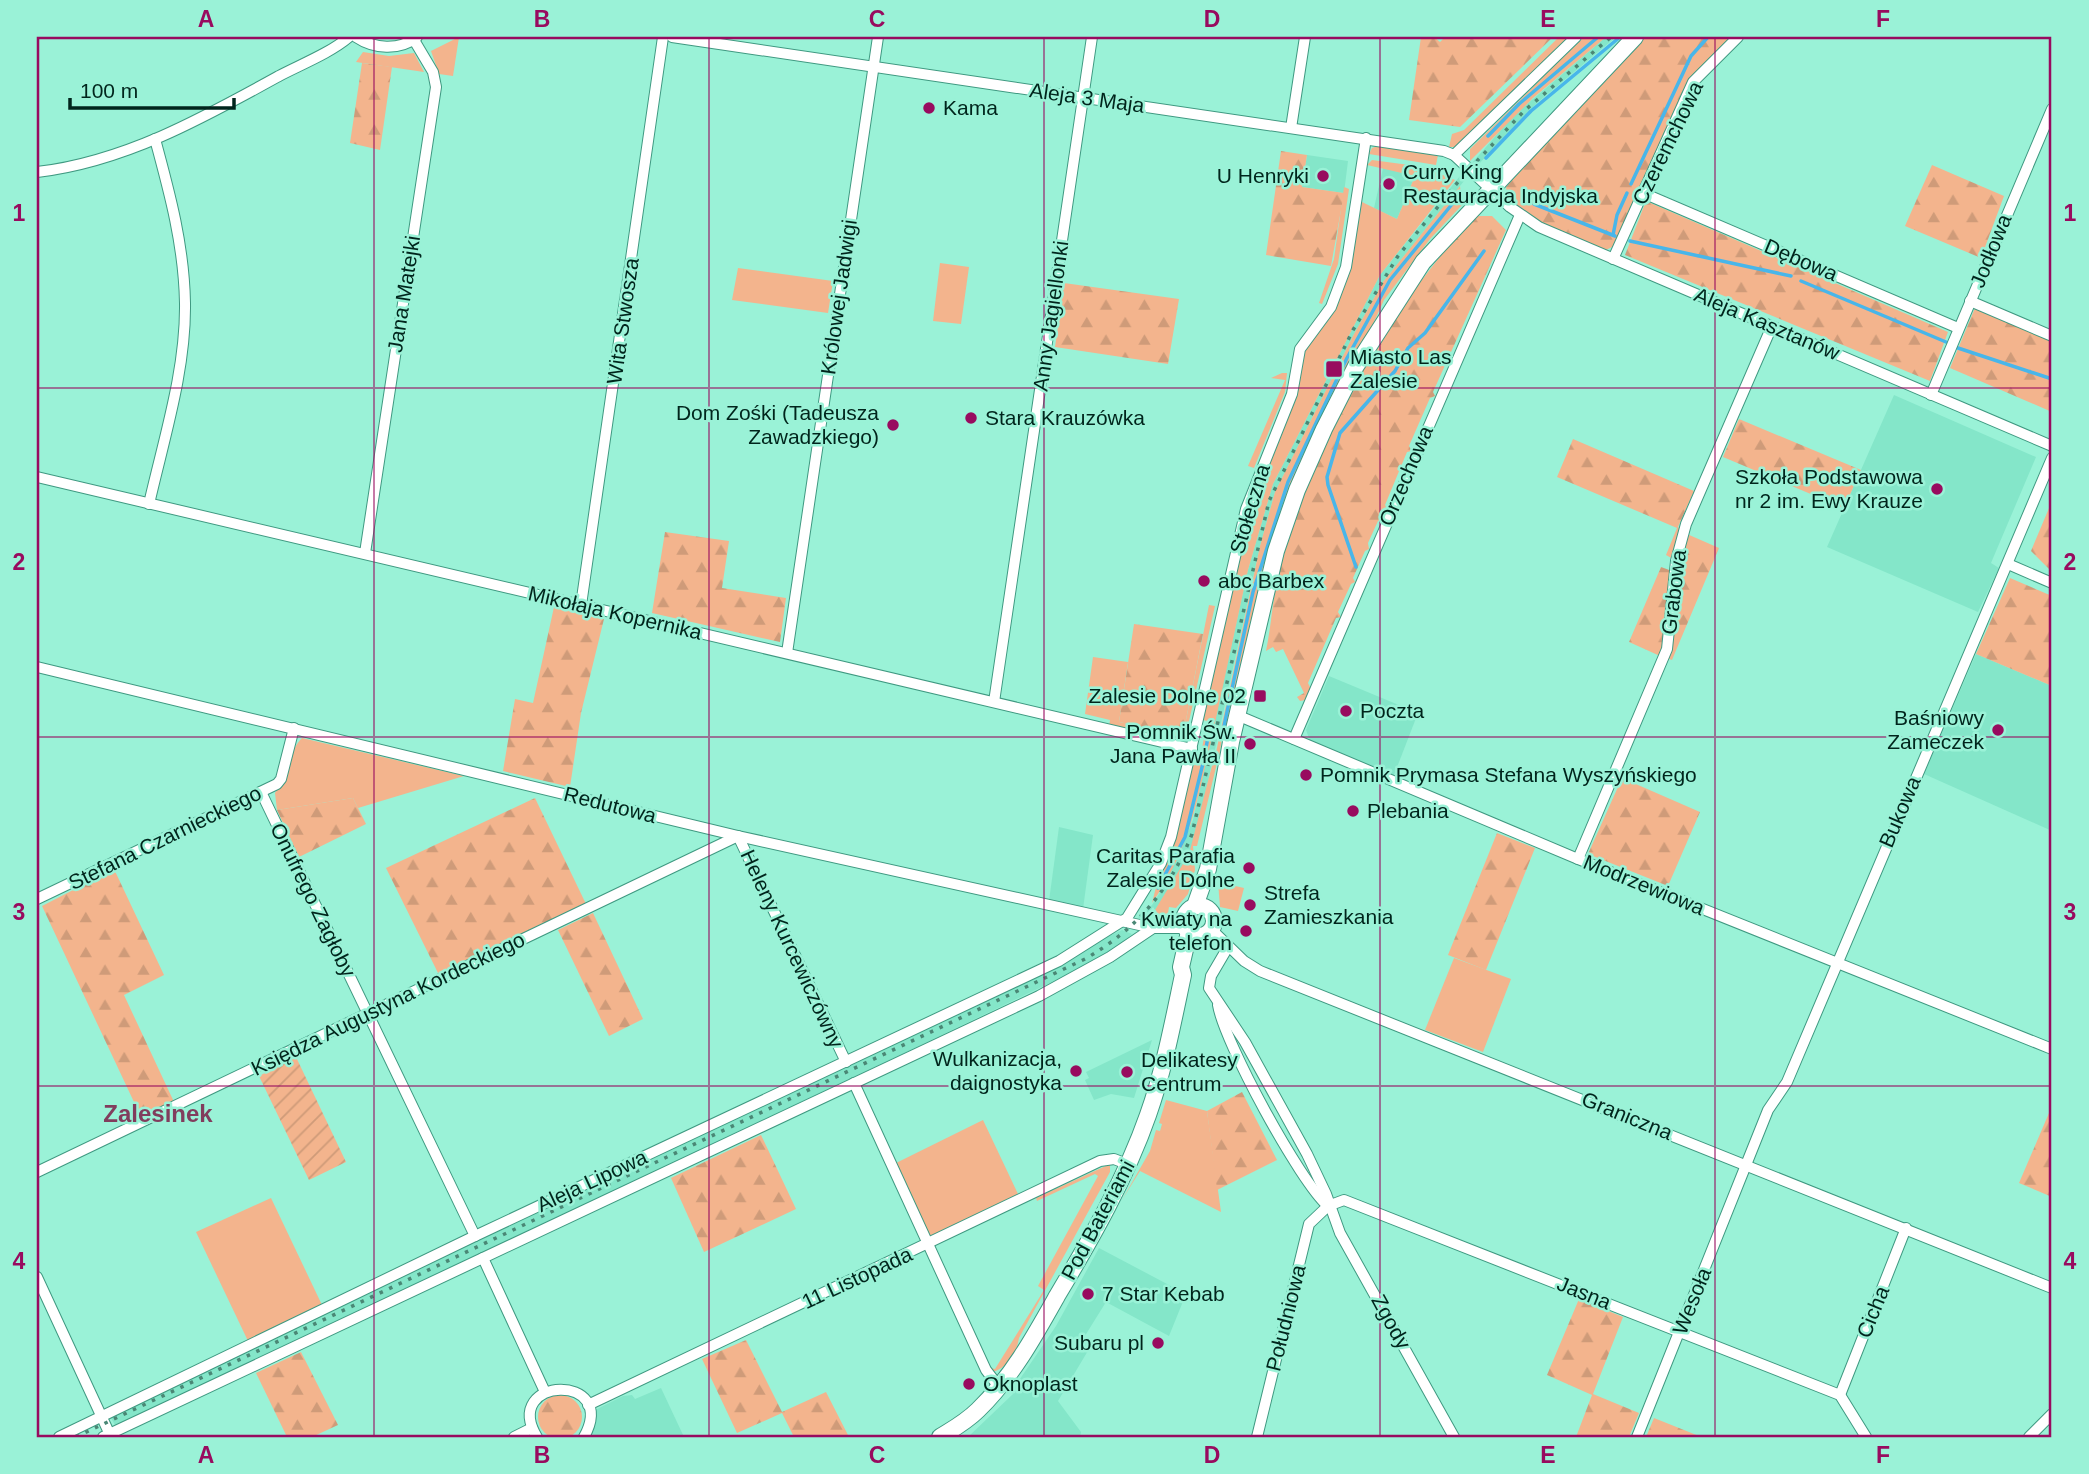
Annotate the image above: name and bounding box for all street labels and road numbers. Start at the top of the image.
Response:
street label: Czeremchowa [1628,77,1707,208]
street label: Aleja 3 Maja [1028,78,1146,117]
street label: Jodłowa [1965,210,2016,291]
street label: Królowej Jadwigi [816,218,861,376]
street label: Jana Matejki [383,234,424,354]
street label: Dębowa [1761,234,1841,285]
street label: Anny Jagiellonki [1029,239,1072,393]
street label: Wita Stwosza [602,256,643,386]
street label: Aleja Kasztanów [1691,283,1844,365]
street label: Orzechowa [1374,422,1437,529]
street label: Stołeczna [1225,461,1274,556]
street label: Grabowa [1657,548,1690,636]
street label: Mikołaja Kopernika [526,581,704,644]
street label: Bukowa [1874,773,1925,851]
street label: Stefana Czarnieckiego [65,781,265,894]
street label: Redutowa [561,782,659,827]
street label: Onufrego Zagłoby [266,819,361,981]
street label: Heleny Kurcewiczówny [736,846,849,1052]
street label: Modrzewiowa [1580,850,1708,919]
street label: Księdza Augustyna Kordeckiego [247,927,528,1080]
street label: Graniczna [1579,1087,1676,1144]
street label: Aleja Lipowa [533,1145,651,1216]
street label: Pod Bateriami [1056,1156,1139,1283]
street label: 11 Listopada [798,1242,916,1313]
street label: Południowa [1261,1262,1310,1373]
street label: Wesoła [1668,1264,1715,1337]
street label: Jasna [1554,1271,1615,1314]
street label: Cicha [1852,1282,1893,1341]
street label: Zgody [1367,1291,1416,1353]

